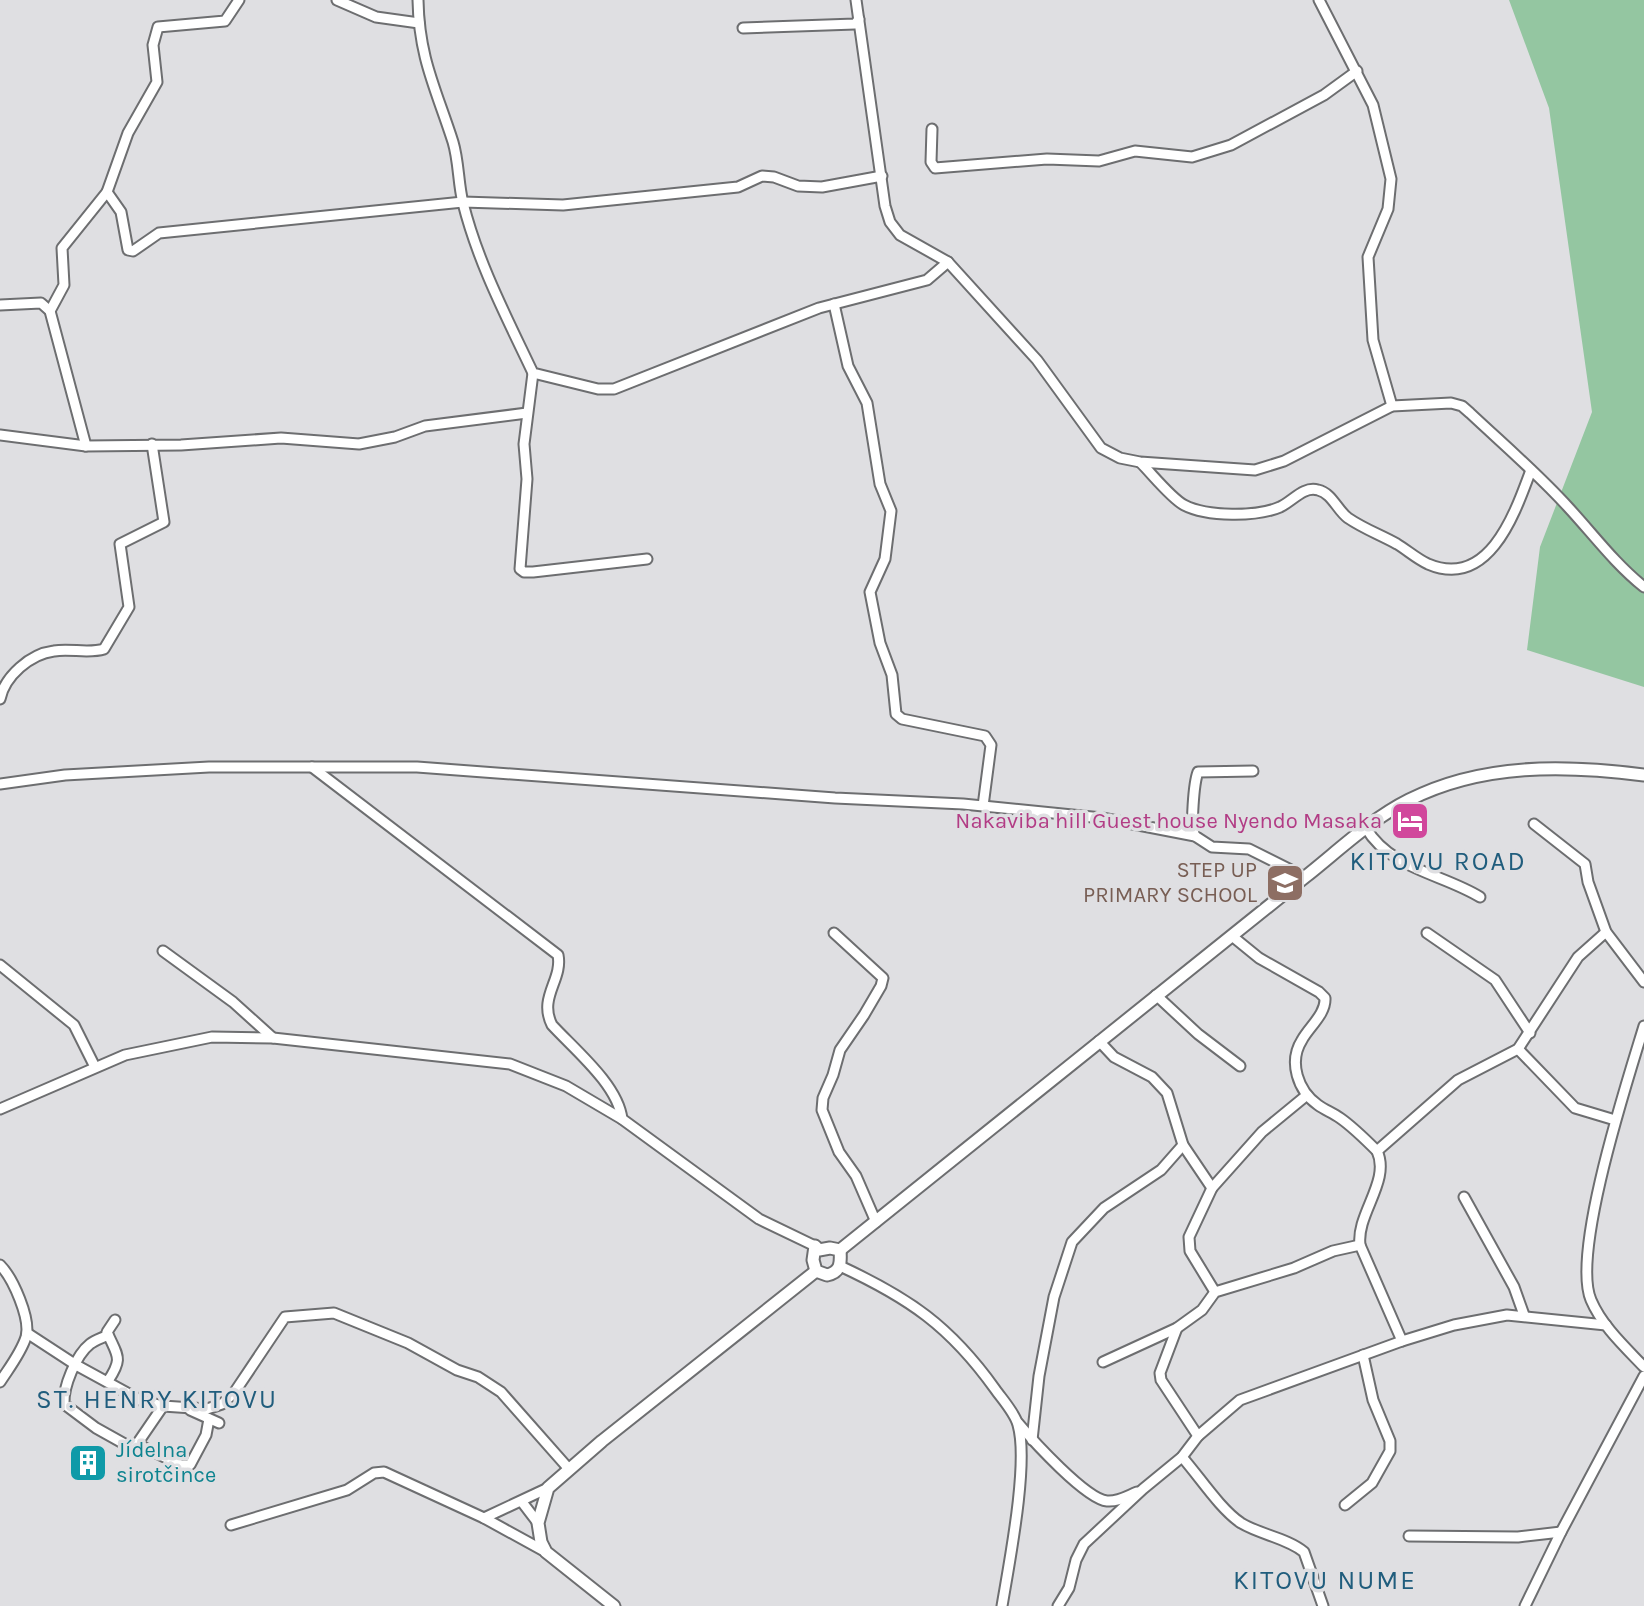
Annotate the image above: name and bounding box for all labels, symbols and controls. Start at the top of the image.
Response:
hotel icon: Nakaviba hill Guest house Nyendo Masaka [1389,800,1431,842]
place label: Nakaviba hill Guest house Nyendo Masaka [955,808,1382,834]
district label: KITOVU ROAD [1349,846,1527,877]
place label: STEP UP PRIMARY SCHOOL [1083,857,1258,908]
school or university icon: STEP UP PRIMARY SCHOOL [1264,862,1306,904]
district label: ST. HENRY KITOVU [36,1384,278,1415]
place label: Jídelna sirotčince [116,1437,216,1488]
building icon: Jídelna sirotčince [67,1442,109,1484]
district label: KITOVU NUME [1233,1565,1417,1596]

